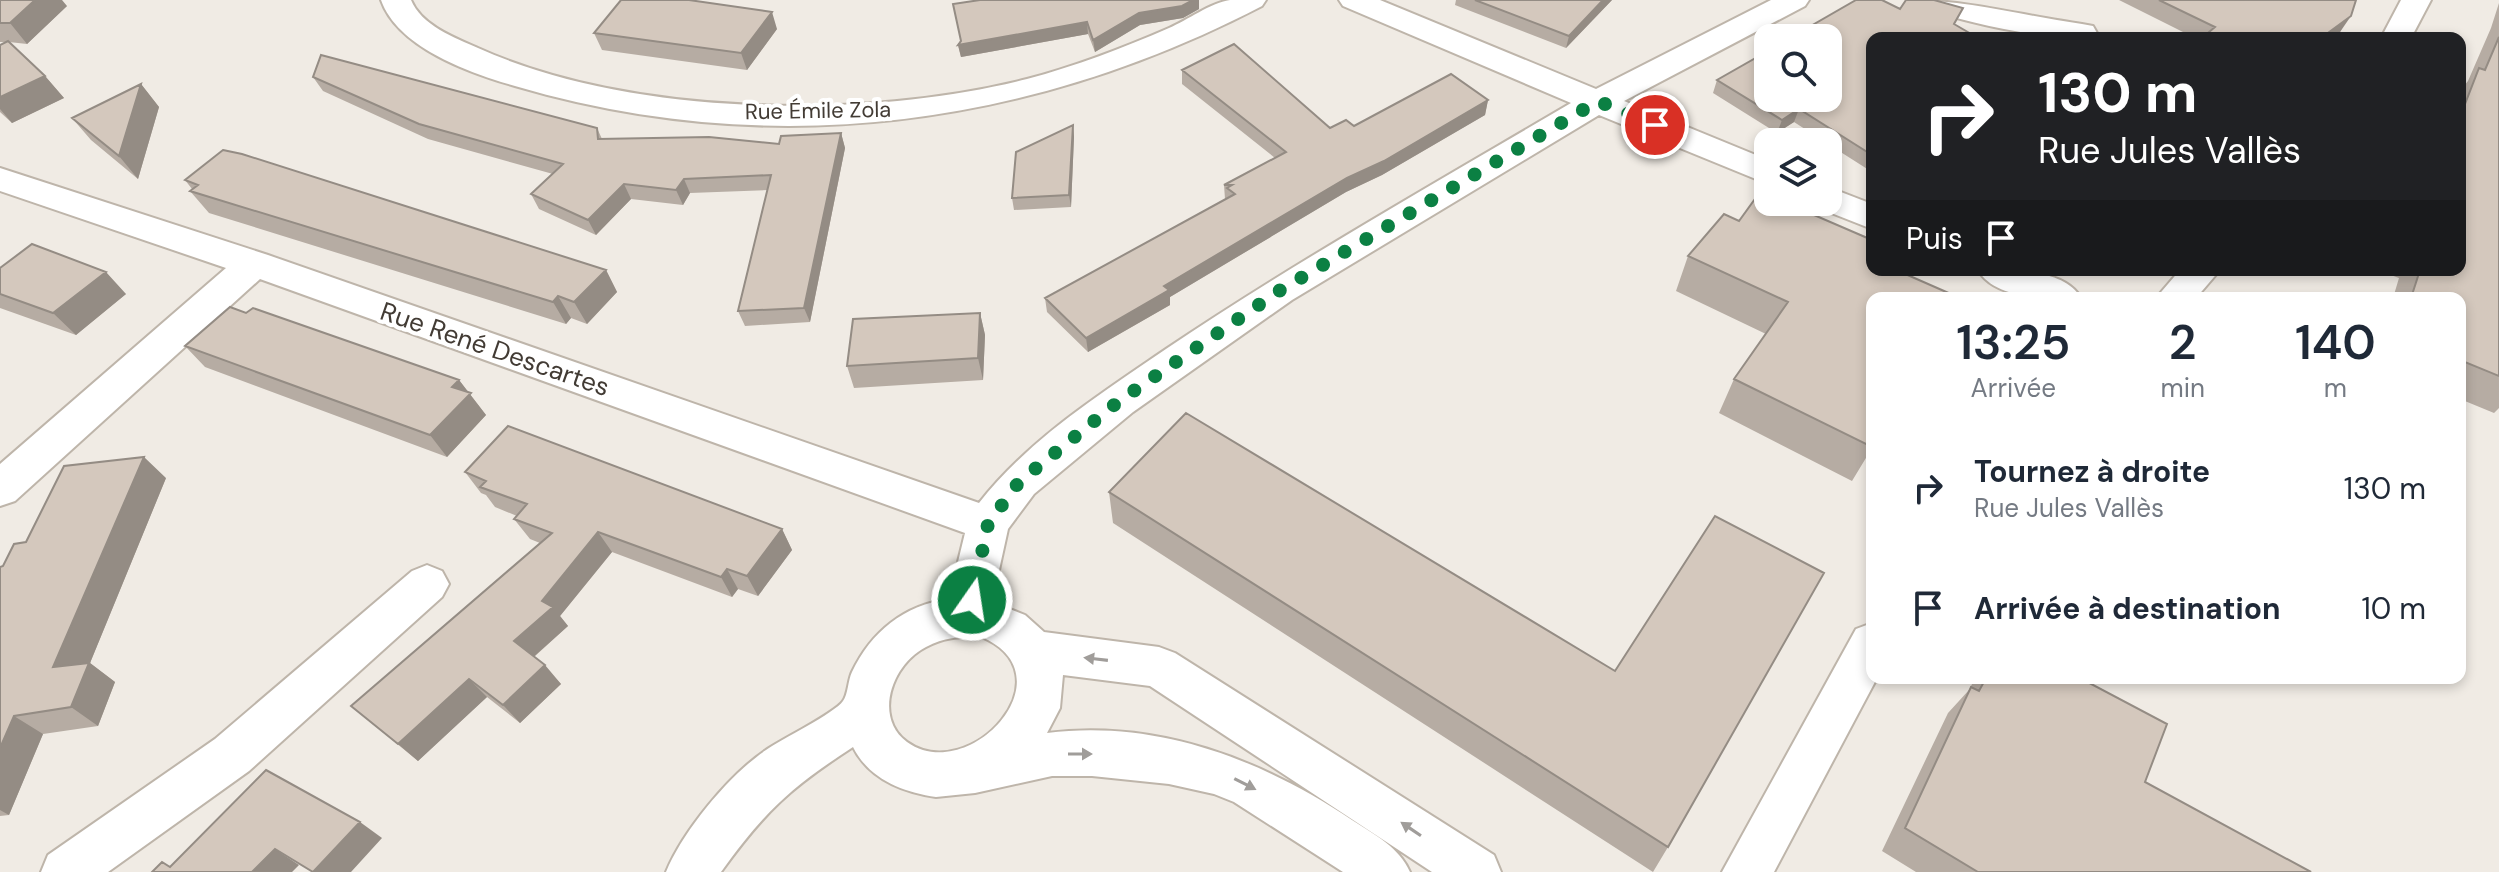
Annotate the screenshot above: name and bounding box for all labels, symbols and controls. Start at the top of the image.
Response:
map controls [1754,24,1842,216]
button: search [1754,24,1842,112]
text: 130 m [2038,56,2197,129]
icon: right [1906,64,2010,168]
pin [1621,91,1689,159]
street label: Rue Émile Zola [745,95,891,126]
icon: arrive [1633,103,1677,147]
text: Rue Jules Vallès [2038,127,2301,174]
button: layers [1754,128,1842,216]
icon: arrive [1979,216,2023,260]
text: Puis [1906,219,1963,258]
street label: Rue René Descartes [376,294,614,404]
text: 13:25 [1956,311,2070,374]
text: 2 [2169,311,2197,374]
text: 140 [2295,311,2376,374]
text: Arrivée [1971,371,2056,405]
text: min [2161,371,2205,405]
text: m [2324,371,2347,405]
text: Tournez à droite [1974,452,2210,491]
icon: right [1906,466,1950,510]
text: 130 m [2344,469,2426,508]
text: Rue Jules Vallès [1974,491,2164,525]
position arrow [930,558,1014,642]
icon: arrive [1906,586,1950,630]
text: Arrivée à destination [1974,589,2280,628]
text: 10 m [2361,589,2426,628]
one-way arrow [1083,652,1108,665]
one-way arrow [1068,747,1093,760]
one-way arrow [1234,777,1257,791]
one-way arrow [1401,821,1422,836]

